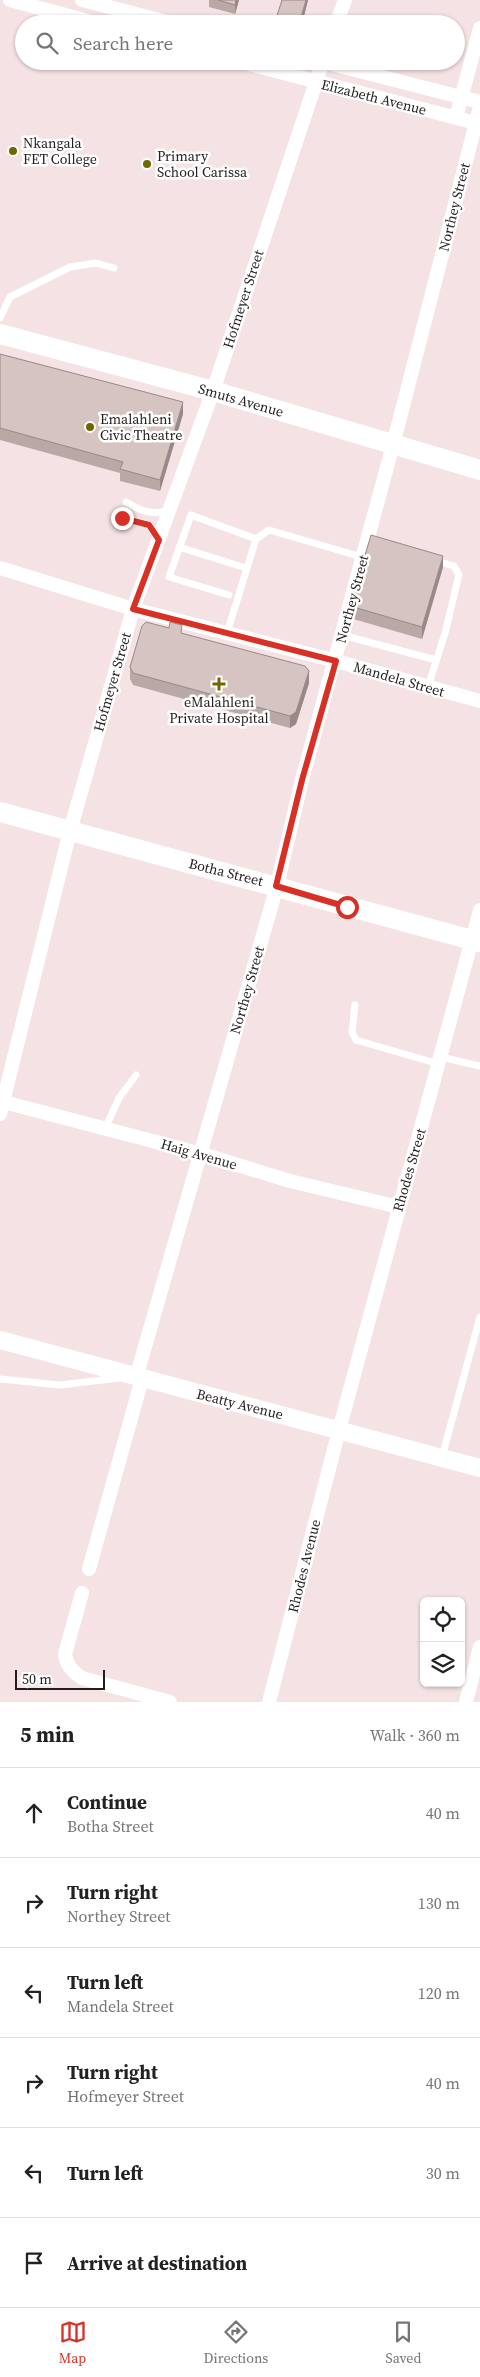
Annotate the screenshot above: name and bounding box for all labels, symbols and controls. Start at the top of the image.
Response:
search box [15,15,465,70]
icon: search [33,29,61,57]
text: Search here [73,30,173,56]
street label: Elizabeth Avenue [319,74,429,120]
place label: Nkangala FET College [23,133,97,169]
marker: Nkangala FET College [7,145,19,157]
place label: Primary School Carissa [157,146,248,182]
marker: Primary School Carissa [141,158,153,170]
street label: Northey Street [433,160,475,253]
street label: Hofmeyer Street [218,247,268,351]
street label: Smuts Avenue [196,378,286,422]
place label: Emalahleni Civic Theatre [100,409,182,445]
marker: Emalahleni Civic Theatre [84,421,96,433]
route end [111,507,134,530]
street label: Northey Street [331,552,373,645]
street label: Hofmeyer Street [88,630,136,734]
street label: Mandela Street [351,657,447,702]
marker: eMalahleni Private Hospital [212,677,226,691]
place label: eMalahleni Private Hospital [169,692,269,728]
street label: Botha Street [187,853,266,891]
route start [336,896,359,919]
street label: Northey Street [225,943,269,1036]
street label: Rhodes Street [388,1126,431,1214]
street label: Haig Avenue [158,1134,240,1174]
street label: Beatty Avenue [195,1384,285,1424]
street label: Rhodes Avenue [283,1517,325,1615]
map controls [420,1597,465,1687]
button: locate [420,1597,465,1642]
button: layers [420,1642,465,1687]
scale bar [15,1667,105,1690]
text: 50 m [22,1669,52,1689]
text: 5 min [20,1720,75,1749]
text: Walk · 360 m [370,1724,460,1746]
text: Continue [67,1789,147,1815]
icon: ahead [20,1799,48,1827]
text: 40 m [426,1802,460,1824]
text: Botha Street [67,1815,154,1837]
text: Turn right [67,1879,158,1905]
icon: right [20,1889,48,1917]
text: 130 m [418,1892,460,1914]
text: Northey Street [67,1905,171,1927]
text: Turn left [67,1969,143,1995]
icon: left [20,1979,48,2007]
text: 120 m [418,1982,460,2004]
text: Mandela Street [67,1995,174,2017]
text: Turn right [67,2059,158,2085]
icon: right [20,2069,48,2097]
text: 40 m [426,2072,460,2094]
text: Hofmeyer Street [67,2085,184,2107]
icon: left [20,2159,48,2187]
text: Turn left [67,2160,143,2186]
text: 30 m [426,2162,460,2184]
icon: arrive [20,2249,48,2277]
text: Arrive at destination [67,2250,247,2276]
tab: Map [59,2318,87,2368]
tab: Directions [204,2318,268,2368]
tab: Saved [386,2318,421,2368]

